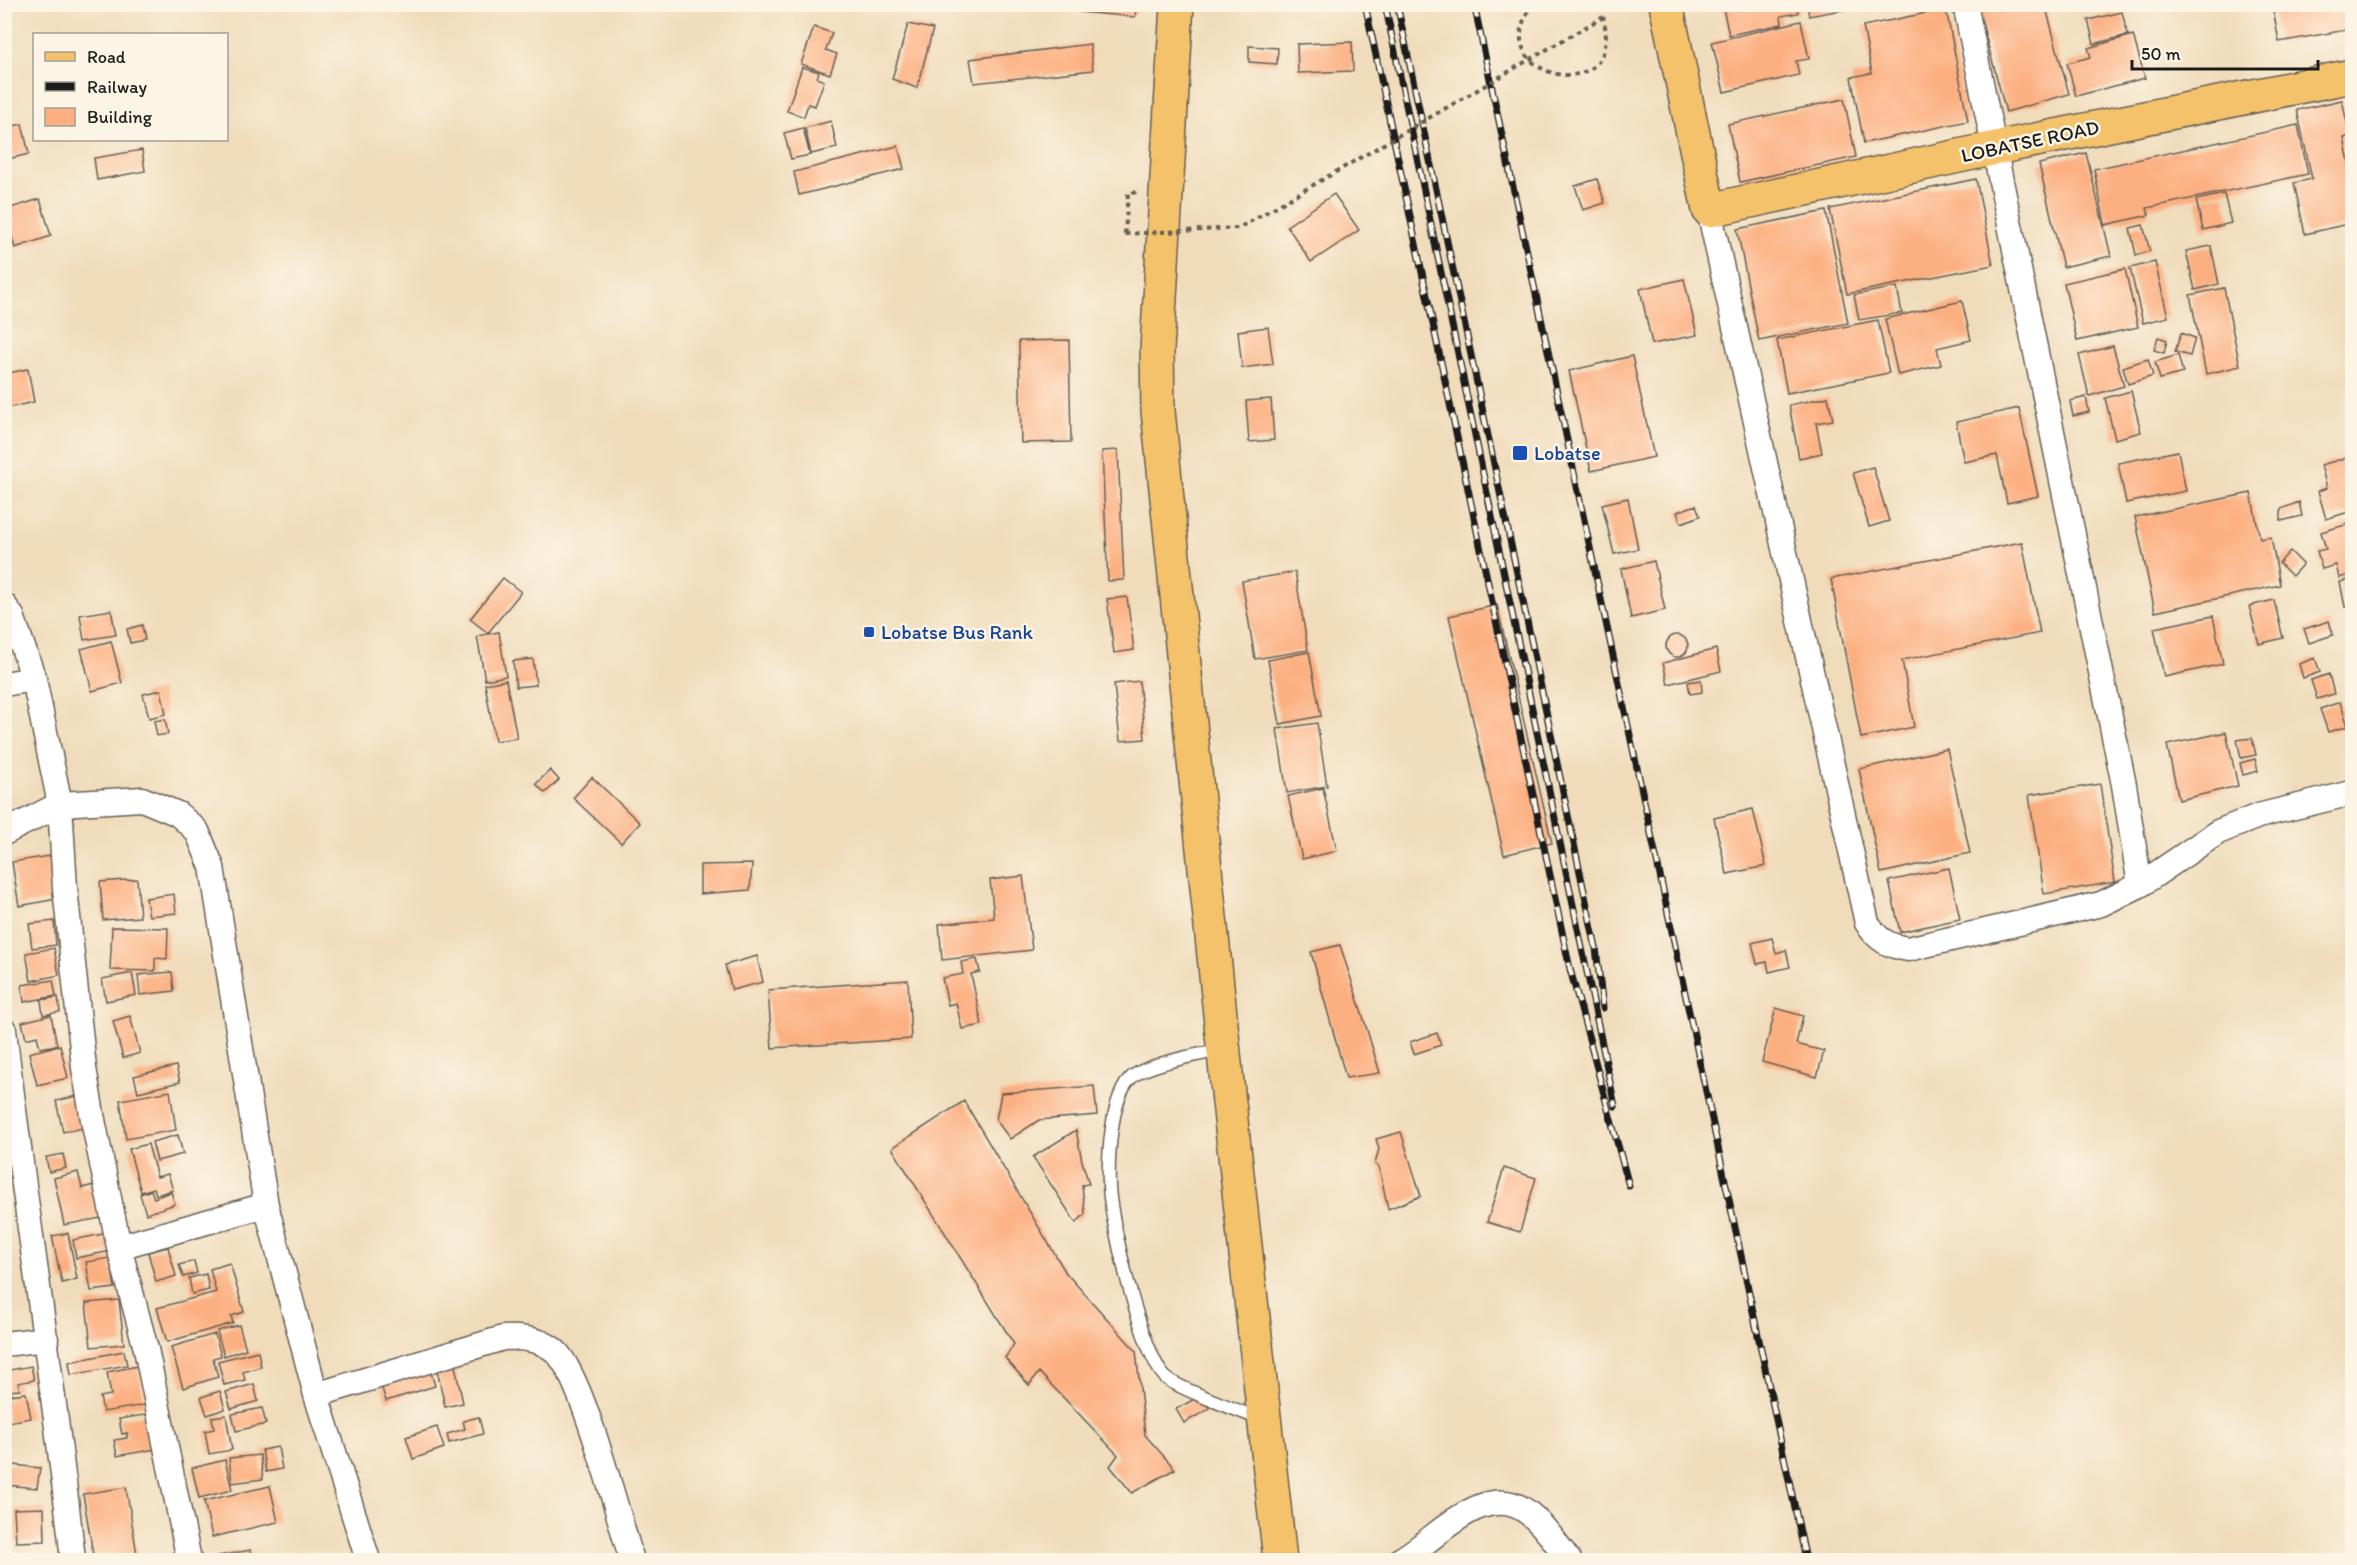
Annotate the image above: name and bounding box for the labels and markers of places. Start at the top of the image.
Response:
place label: Lobatse [1534,441,1601,465]
marker: Lobatse [1511,444,1529,462]
place label: Lobatse Bus Rank [881,620,1033,644]
marker: Lobatse Bus Rank [862,625,876,639]

